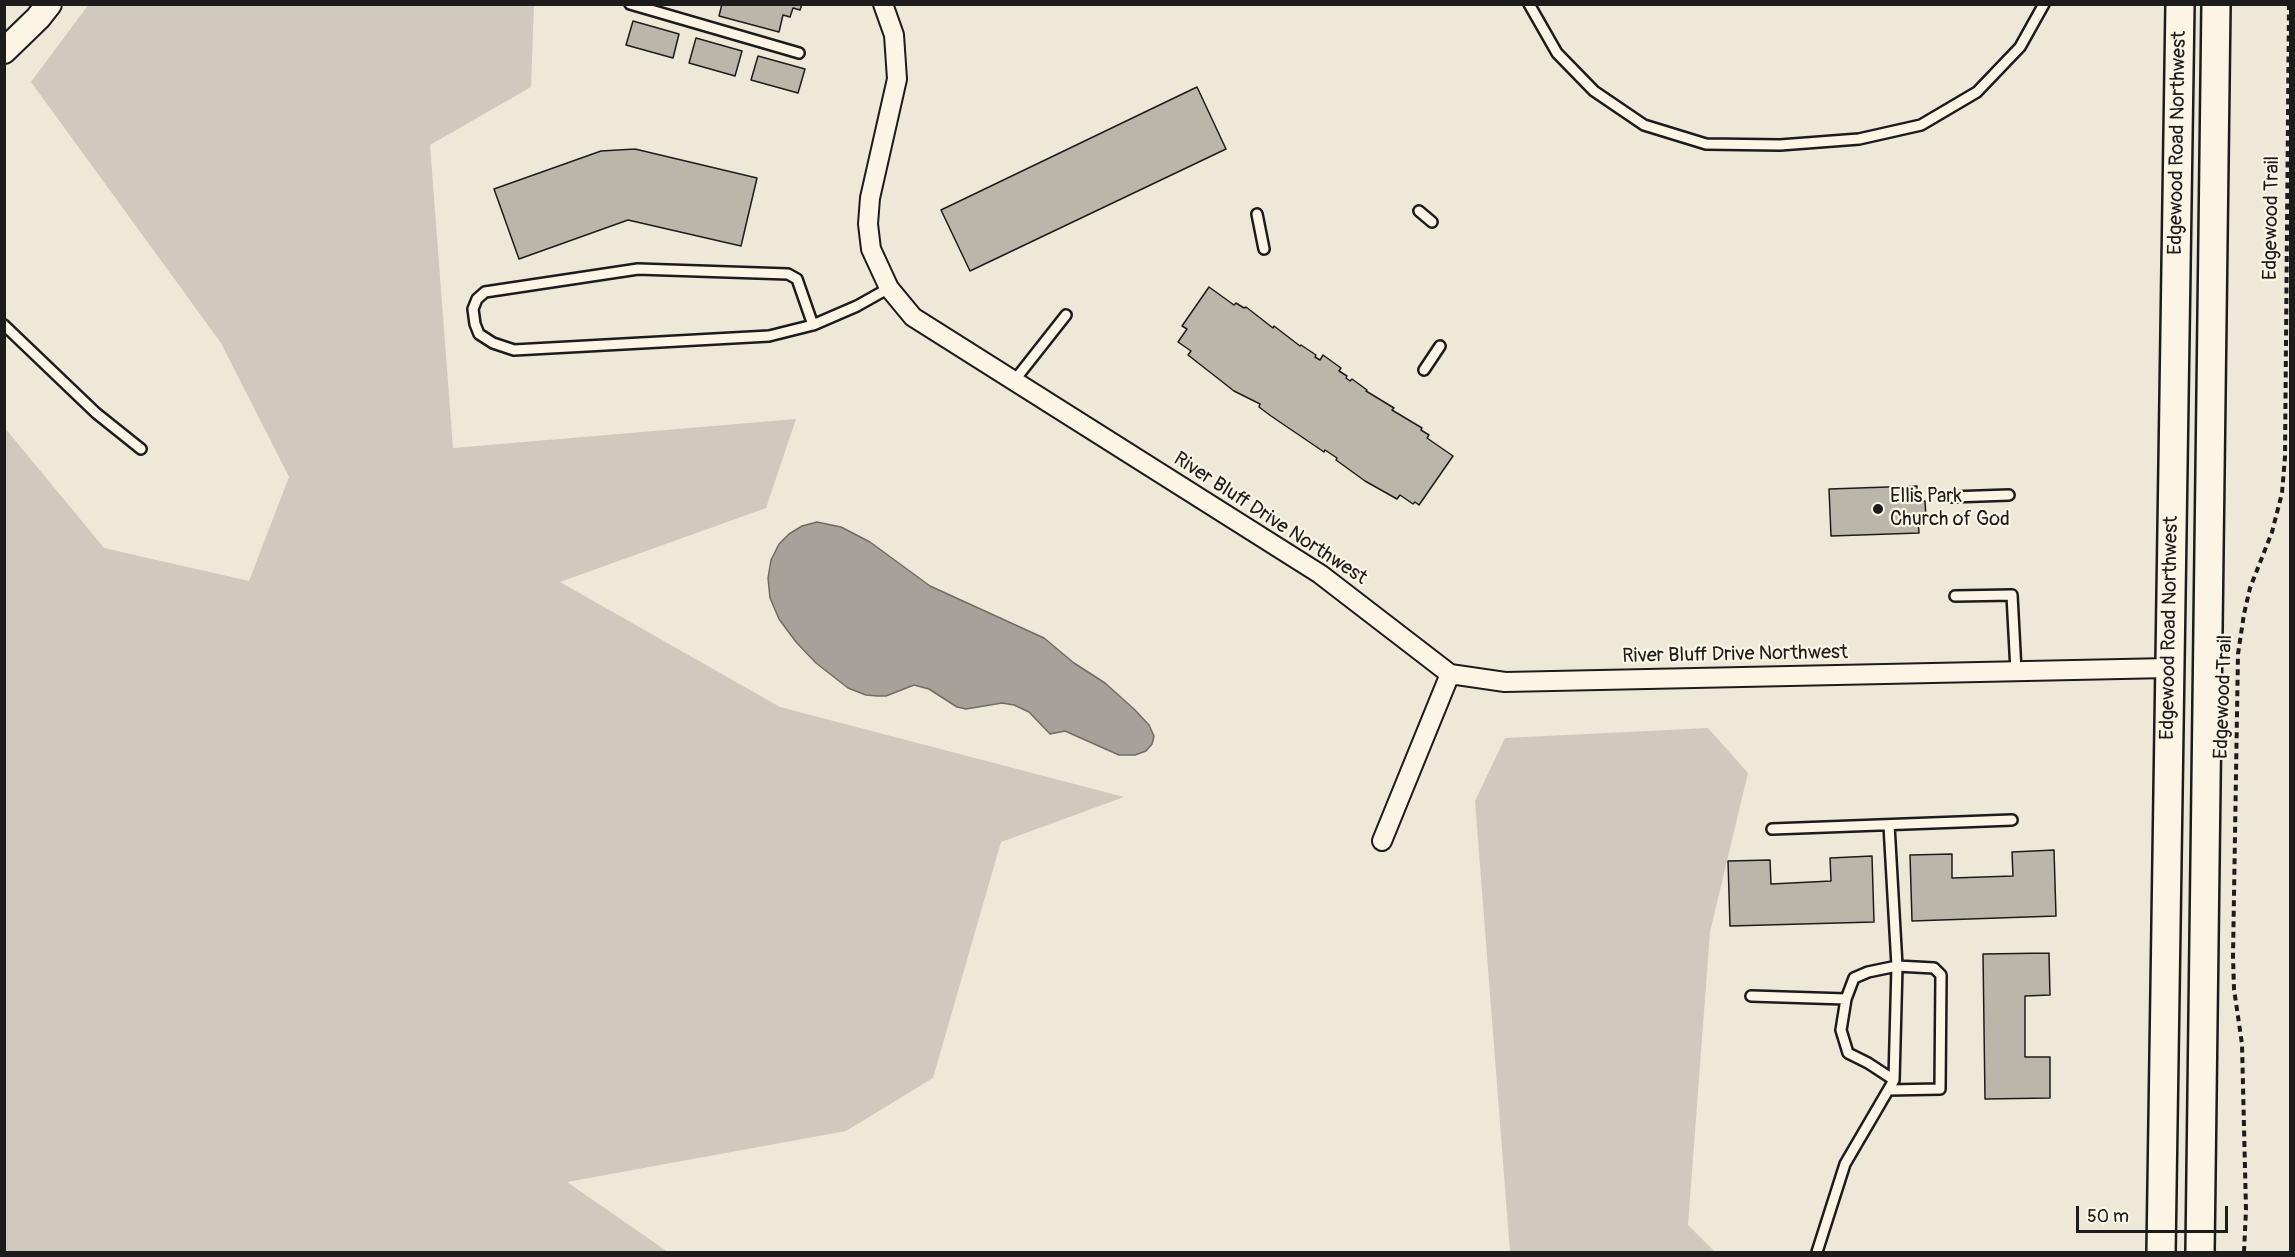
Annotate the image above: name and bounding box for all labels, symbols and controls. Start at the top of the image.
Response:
street label: Edgewood Road Northwest [2164,31,2192,255]
street label: Edgewood Trail [2259,156,2285,280]
street label: River Bluff Drive Northwest [1169,447,1371,591]
place label: Ellis Park Church of God [1890,485,2010,532]
marker: Ellis Park Church of God [1871,502,1885,516]
street label: Edgewood Road Northwest [2156,516,2184,740]
street label: Edgewood Trail [2210,634,2238,760]
street label: River Bluff Drive Northwest [1622,641,1848,669]
scale bar [2079,1194,2230,1232]
text: 50 m [2087,1205,2129,1228]

